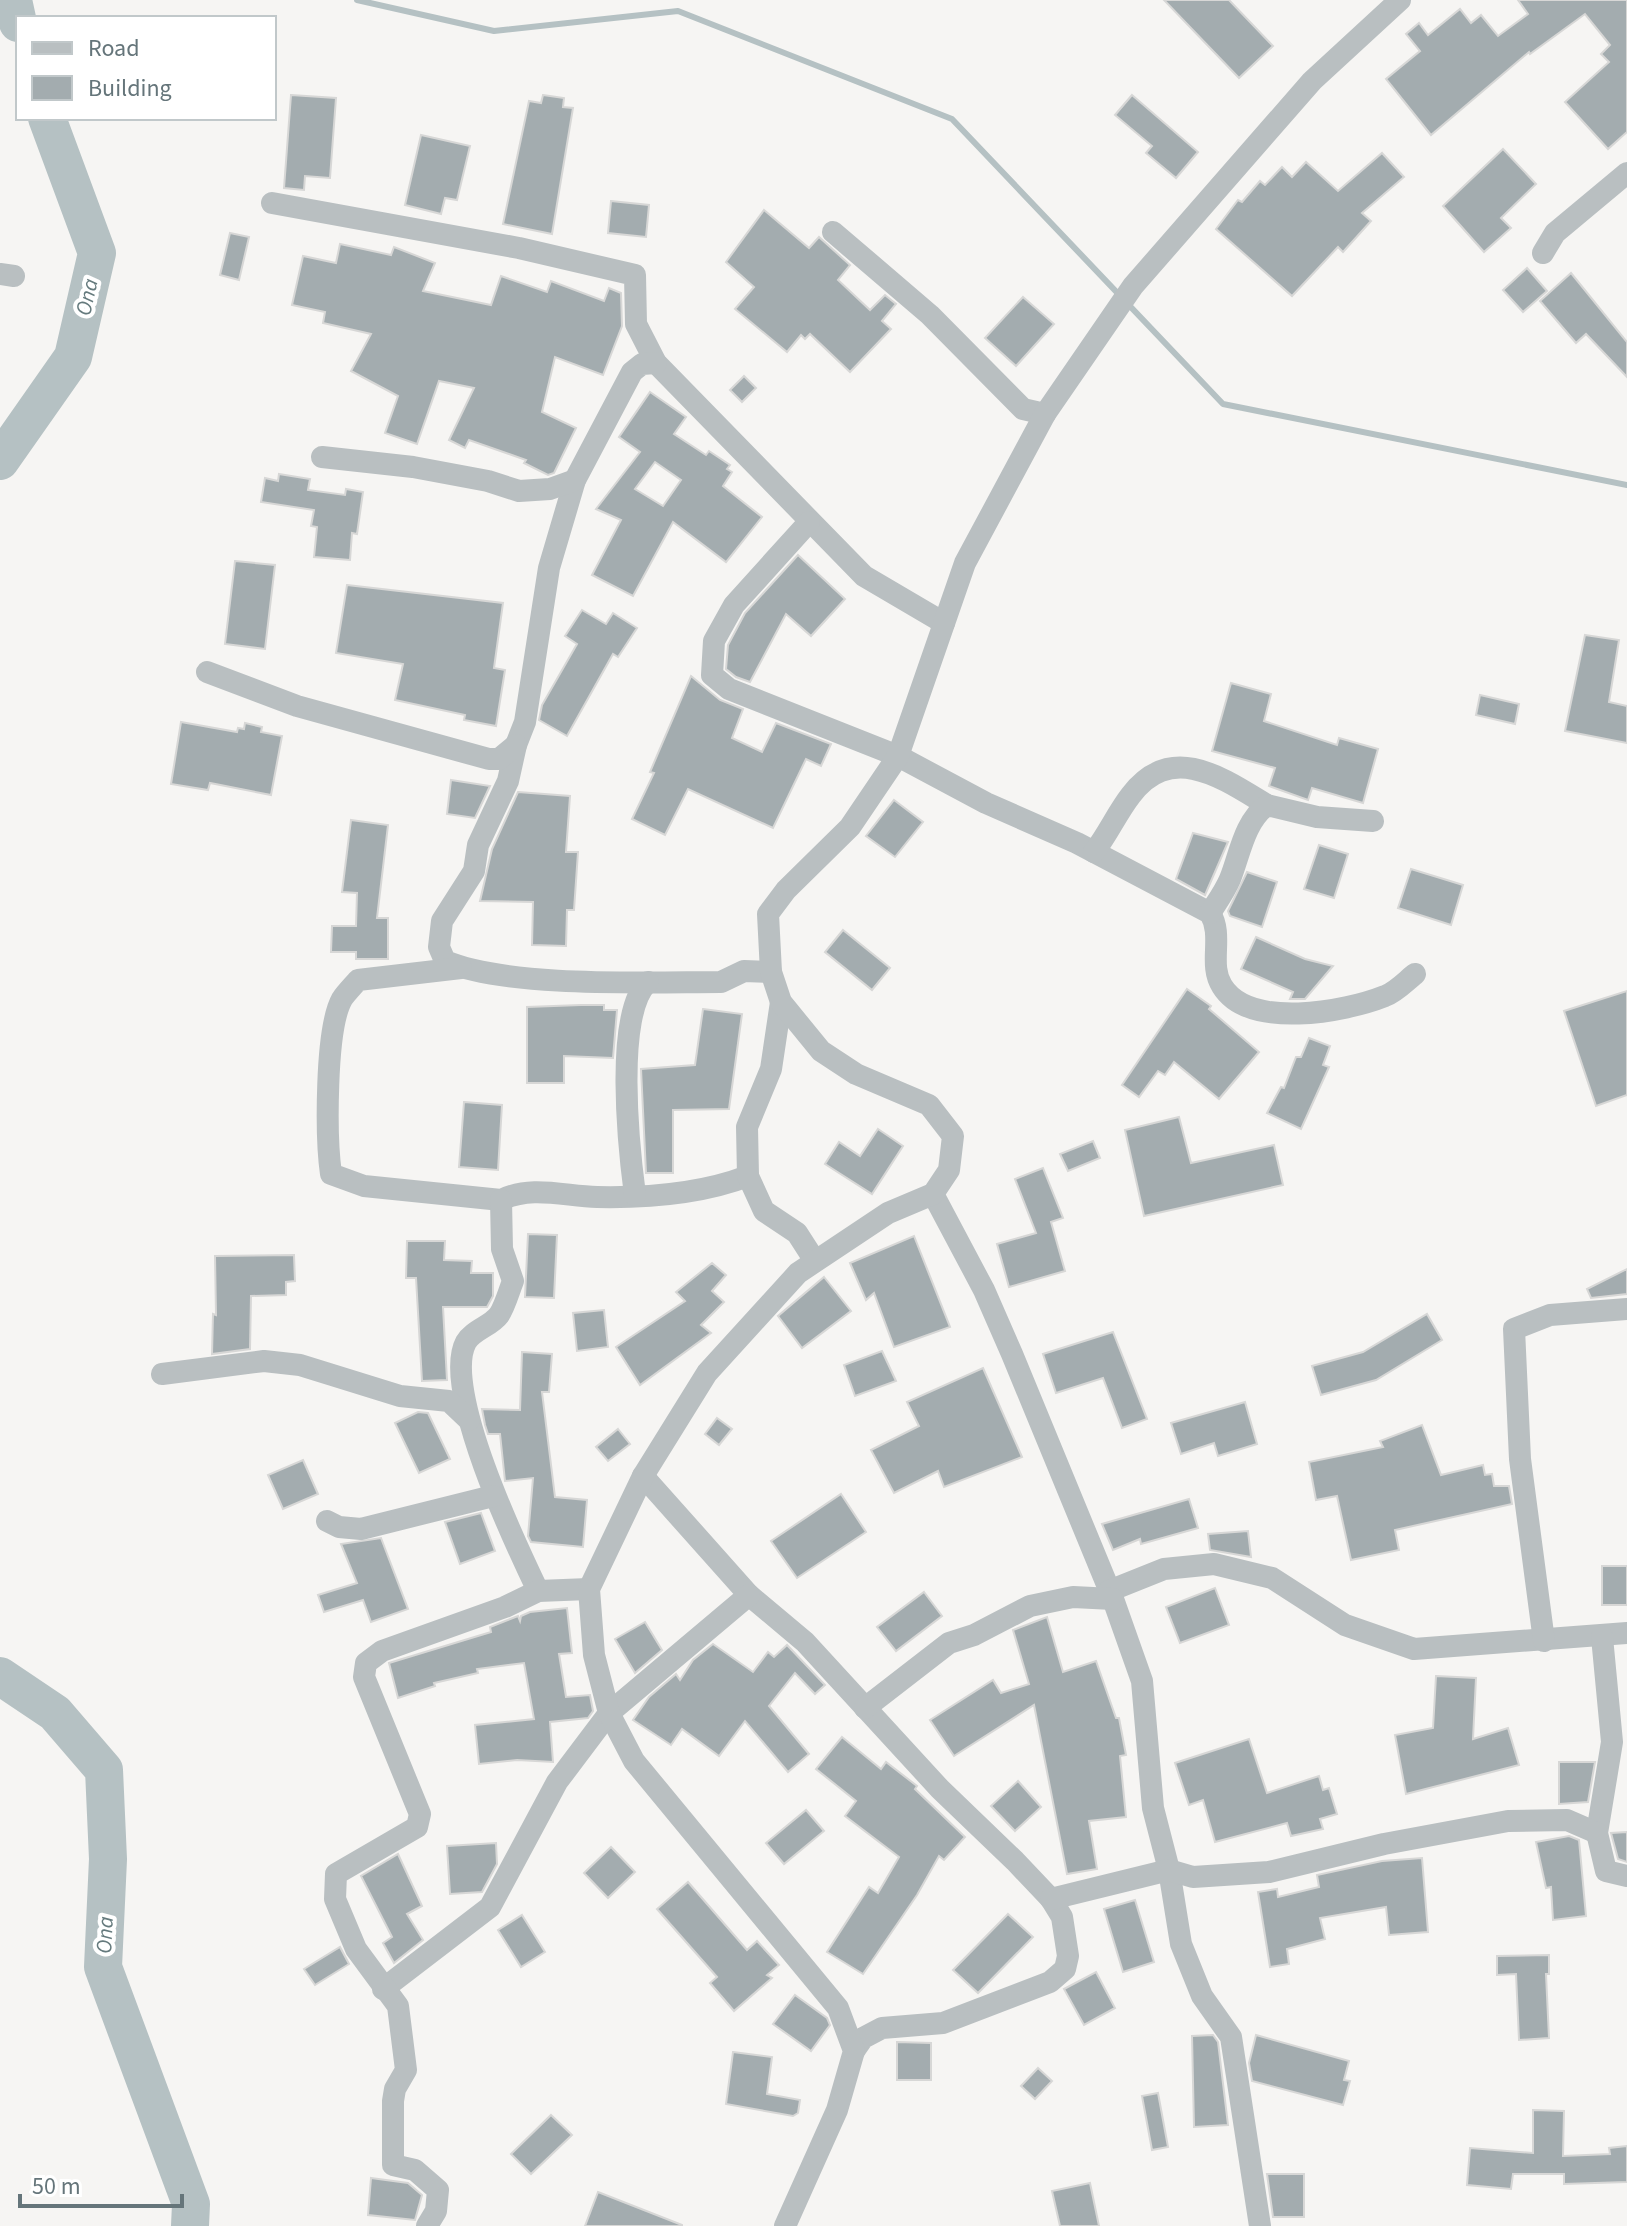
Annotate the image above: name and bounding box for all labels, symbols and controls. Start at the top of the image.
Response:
legend [16,16,276,120]
text: Road [88,31,140,66]
text: Building [88,71,172,106]
water label: Ona [67,275,107,319]
water label: Ona [88,1915,122,1954]
scale bar [20,2158,182,2208]
text: 50 m [32,2169,81,2204]

